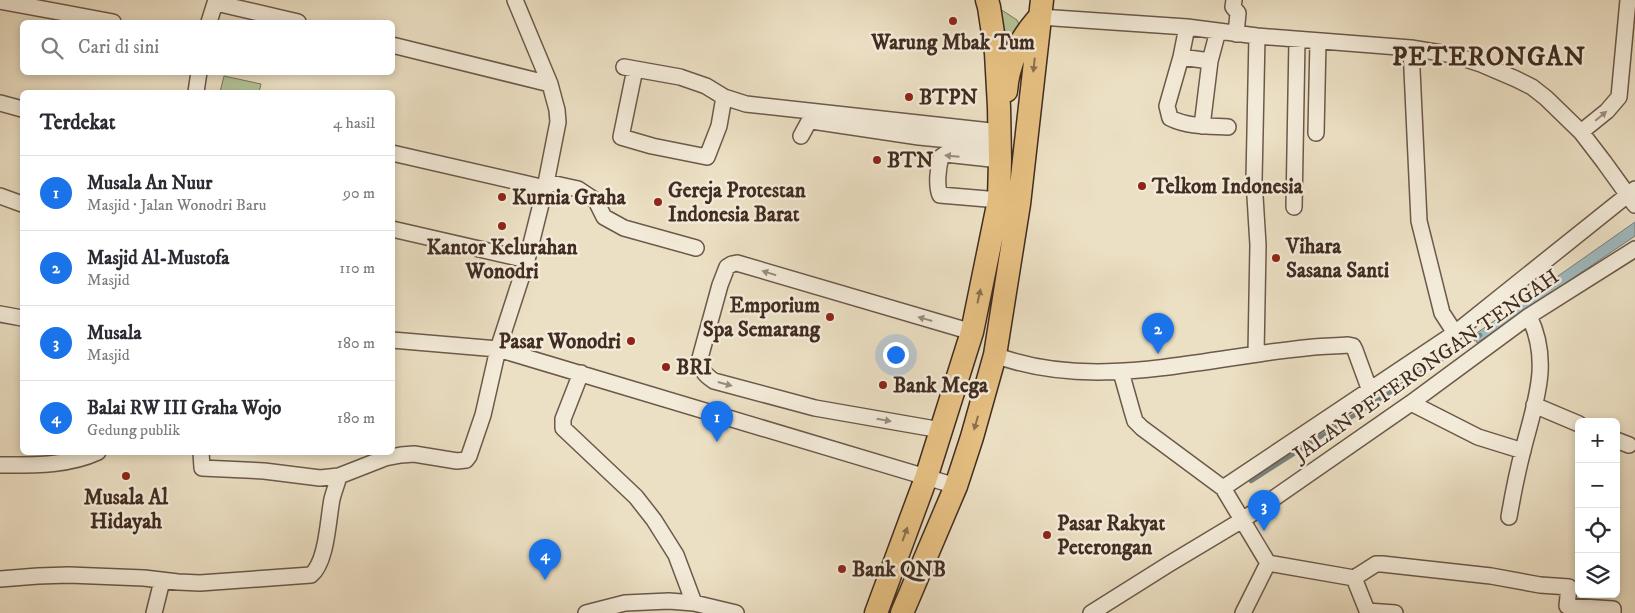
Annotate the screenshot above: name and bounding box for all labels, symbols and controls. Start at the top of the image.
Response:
marker: Warung Mbak Tum [947,15,959,27]
search box [20,20,395,75]
place label: Warung Mbak Tum [870,30,1035,56]
icon: search [38,34,66,62]
text: Cari di sini [78,36,159,59]
district label: PETERONGAN [1392,41,1586,74]
one-way arrow [1030,57,1038,73]
place label: BTPN [919,85,978,111]
marker: BTPN [903,91,915,103]
text: Terdekat [40,110,115,136]
one-way arrow [1594,110,1607,121]
text: 4 hasil [333,113,375,133]
place label: BTN [887,148,933,174]
one-way arrow [944,151,960,159]
marker: BTN [871,154,883,166]
text: Musala An Nuur [87,172,212,195]
place label: Telkom Indonesia [1151,174,1304,200]
place label: Gereja Protestan Indonesia Barat [668,178,807,228]
marker: Telkom Indonesia [1136,180,1148,192]
text: 1 [53,183,59,203]
text: 90 m [343,183,375,203]
place label: Kurnia Graha [512,185,627,211]
marker: Kurnia Graha [496,191,508,203]
text: Masjid · Jalan Wonodri Baru [87,195,266,215]
marker: Gereja Protestan Indonesia Barat [652,196,664,208]
marker: Kantor Kelurahan Wonodri [496,220,508,232]
place label: Vihara Sasana Santi [1285,234,1390,284]
place label: Kantor Kelurahan Wonodri [427,235,579,285]
text: Masjid Al-Mustofa [87,247,229,270]
marker: Vihara Sasana Santi [1270,252,1282,264]
text: 2 [52,258,60,278]
text: 110 m [339,258,375,278]
street label: JALAN PETERONGAN TENGAH [1287,264,1565,469]
one-way arrow [761,268,776,276]
text: Masjid [87,270,130,290]
one-way arrow [975,288,983,304]
place label: Emporium Spa Semarang [703,293,821,343]
marker: Emporium Spa Semarang [824,311,836,323]
pin: 2 [1142,313,1174,354]
one-way arrow [917,314,932,322]
text: Musala [87,322,141,345]
place label: Pasar Wonodri [498,329,622,355]
text: 3 [53,333,59,353]
text: 180 m [337,333,375,353]
marker: Pasar Wonodri [625,335,637,347]
your location [883,342,909,368]
text: Masjid [87,345,130,365]
place label: BRI [676,355,712,381]
marker: BRI [660,361,672,373]
place label: Bank Mega [893,373,989,399]
marker: Bank Mega [877,379,889,391]
one-way arrow [718,380,733,388]
text: Balai RW III Graha Wojo [87,397,281,420]
pin: 1 [701,401,733,442]
text: 4 [51,408,61,428]
text: 180 m [337,408,375,428]
one-way arrow [876,416,891,424]
one-way arrow [972,416,980,431]
map controls [1575,418,1620,598]
button: + [1575,418,1620,463]
text: Gedung publik [87,420,180,440]
button: − [1575,463,1620,508]
marker: Musala Al Hidayah [120,470,132,482]
place label: Musala Al Hidayah [84,485,169,535]
pin: 3 [1248,490,1280,531]
button: locate [1575,508,1620,553]
place label: Pasar Rakyat Peterongan [1057,511,1166,561]
one-way arrow [902,527,909,542]
marker: Pasar Rakyat Peterongan [1041,529,1053,541]
pin: 4 [529,539,561,580]
button: layers [1575,553,1620,598]
place label: Bank QNB [852,557,946,583]
marker: Bank QNB [836,563,848,575]

